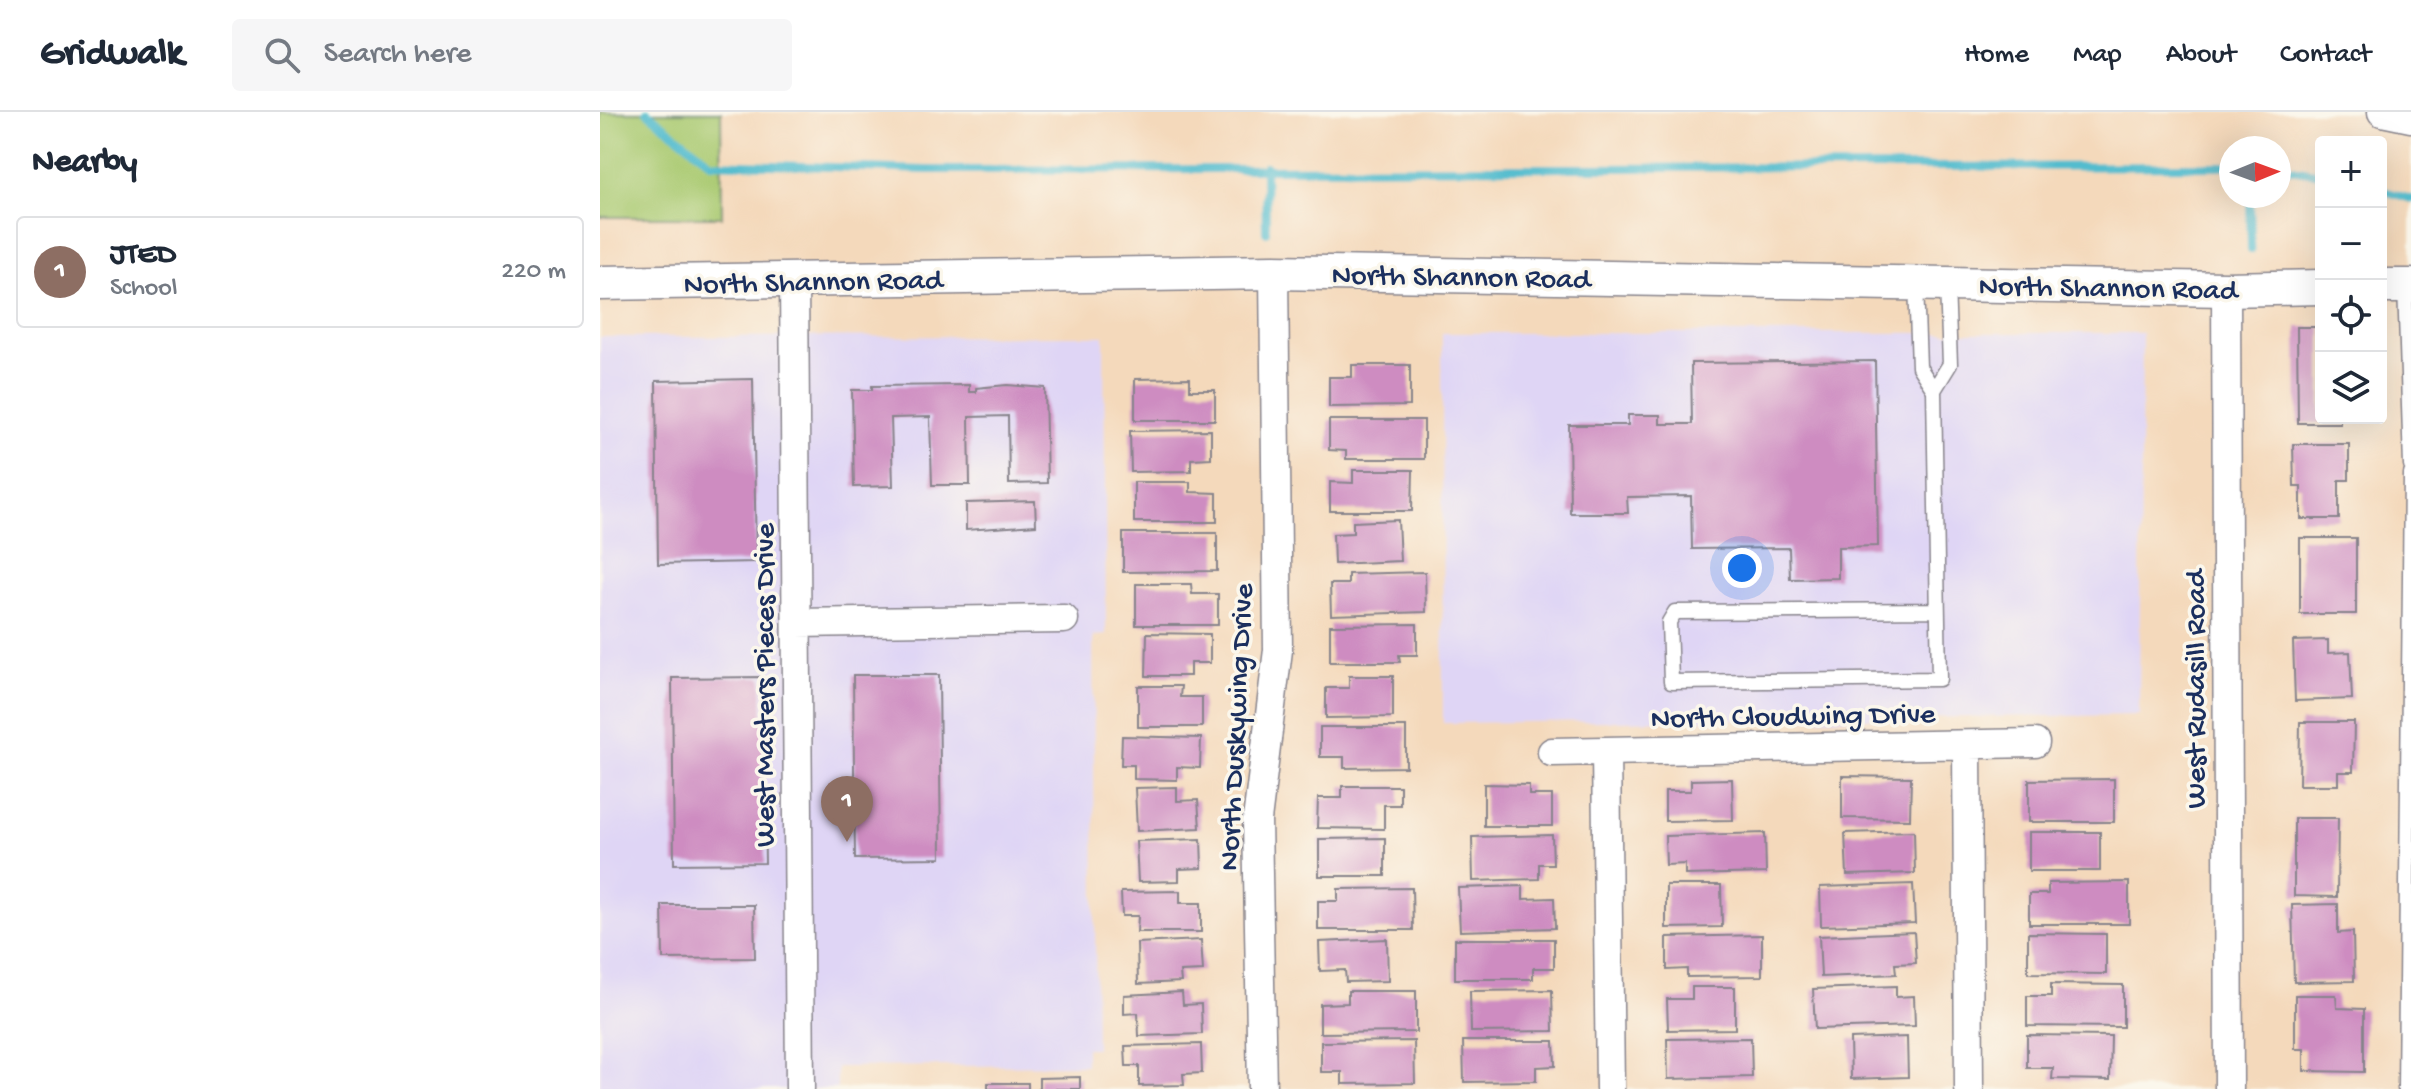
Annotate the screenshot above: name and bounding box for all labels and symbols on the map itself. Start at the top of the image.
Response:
north arrow [2219,136,2291,208]
street label: North Shannon Road [1331,260,1593,299]
street label: North Shannon Road [683,265,945,304]
street label: North Shannon Road [1978,271,2240,310]
street label: West Masters Pieces Drive [750,522,785,847]
your location [1722,548,1762,588]
street label: West Rudasill Road [2181,567,2216,808]
street label: North Duskywing Drive [1213,582,1264,872]
street label: North Cloudwing Drive [1650,699,1936,738]
pin: 1 [821,776,873,842]

